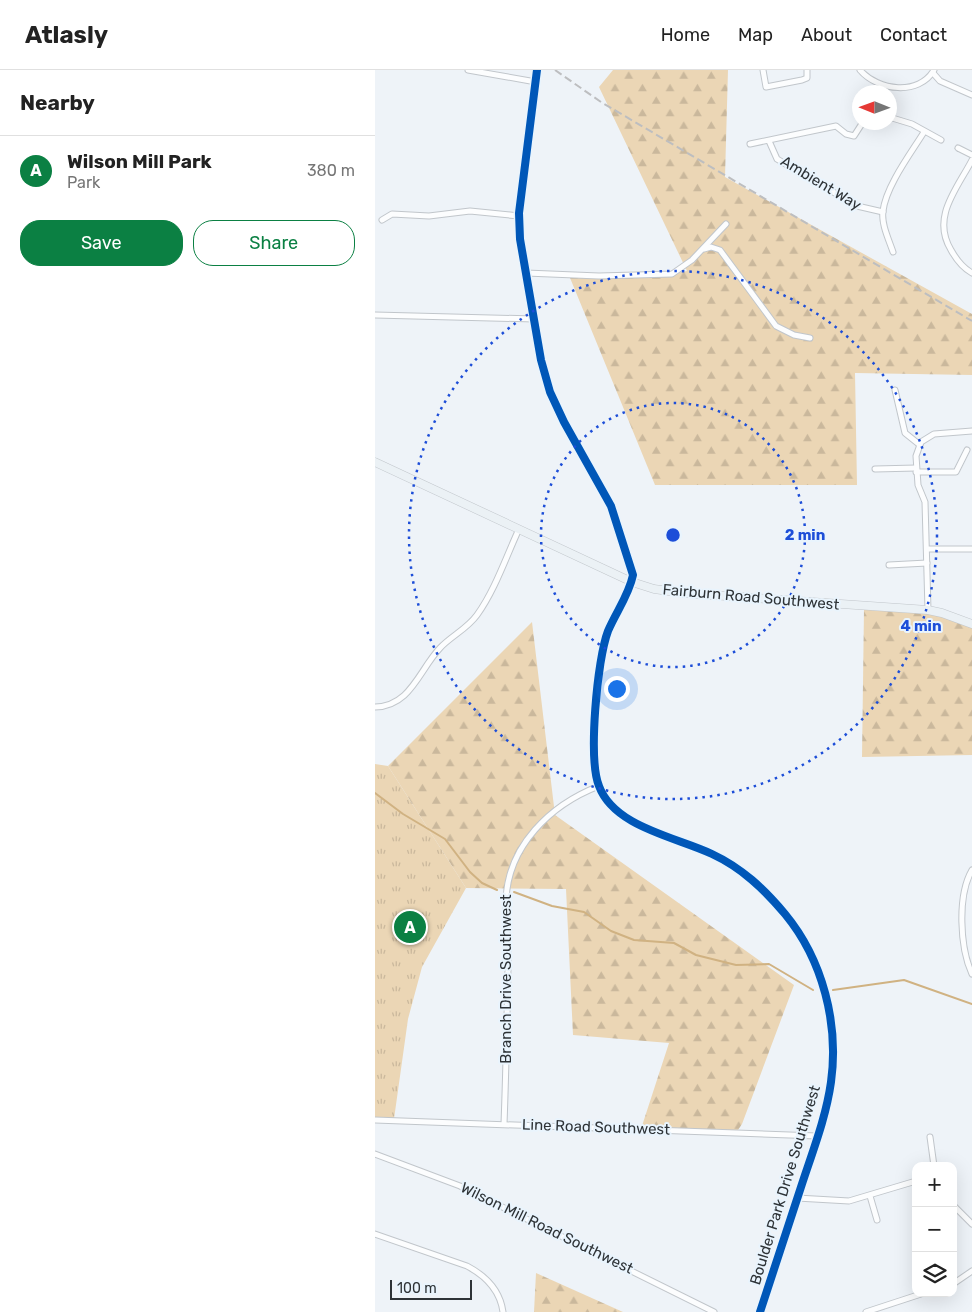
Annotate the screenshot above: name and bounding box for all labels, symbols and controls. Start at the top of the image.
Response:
text: Atlasly [25,21,108,49]
text: Home [661,24,710,46]
text: Map [738,24,773,46]
text: About [801,24,852,46]
text: Contact [880,24,947,46]
north arrow [852,85,897,130]
text: Nearby [20,90,95,115]
text: Wilson Mill Park [67,150,212,173]
street label: Ambient Way [777,152,865,214]
text: A [30,161,42,180]
text: 380 m [307,161,355,180]
text: Park [67,173,100,192]
button: Save [20,220,183,266]
button: Share [193,220,355,266]
centre of rings [664,526,682,544]
text: 2 min [785,526,825,544]
street label: Fairburn Road Southwest [662,580,840,614]
text: 4 min [900,617,942,635]
your location [604,676,630,702]
street label: Branch Drive Southwest [497,894,515,1064]
pin: A [394,908,426,946]
street label: Boulder Park Drive Southwest [746,1083,824,1287]
street label: Line Road Southwest [522,1115,670,1139]
map controls [912,1162,957,1297]
button: + [912,1162,957,1207]
street label: Wilson Mill Road Southwest [458,1178,636,1278]
button: − [912,1207,957,1252]
button: layers [912,1252,957,1297]
scale bar [390,1277,473,1300]
text: 100 m [397,1280,437,1297]

